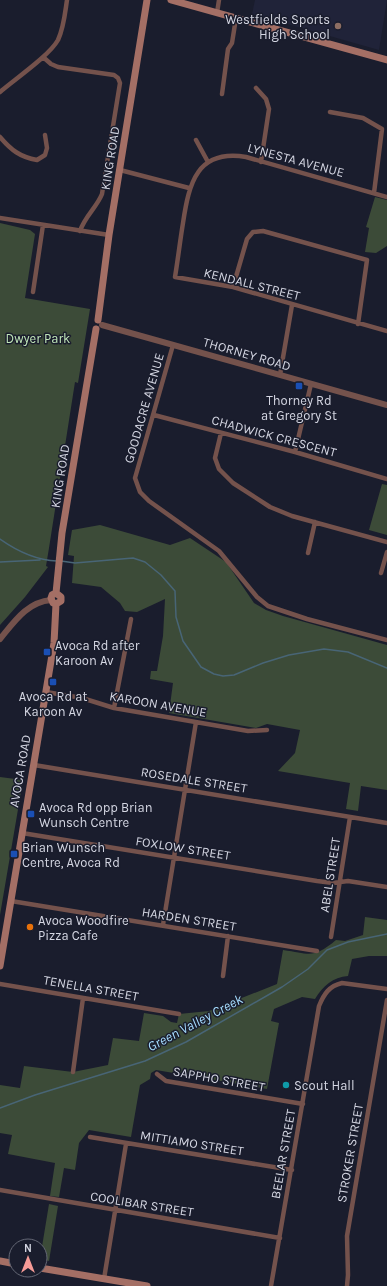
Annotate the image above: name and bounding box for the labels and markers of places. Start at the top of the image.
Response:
place label: Westfields Sports High School [225,12,330,42]
marker: Westfields Sports High School [333,21,343,31]
marker: Thorney Rd at Gregory St [294,381,304,391]
place label: Thorney Rd at Gregory St [261,393,337,423]
place label: Avoca Rd after Karoon Av [55,638,140,668]
marker: Avoca Rd after Karoon Av [42,647,52,657]
marker: Avoca Rd at Karoon Av [48,677,58,687]
place label: Avoca Rd at Karoon Av [19,689,87,719]
place label: Avoca Rd opp Brian Wunsch Centre [39,800,153,830]
marker: Avoca Rd opp Brian Wunsch Centre [26,809,36,819]
place label: Brian Wunsch Centre, Avoca Rd [22,840,120,870]
marker: Brian Wunsch Centre, Avoca Rd [9,849,19,859]
place label: Avoca Woodfire Pizza Cafe [38,913,129,943]
marker: Avoca Woodfire Pizza Cafe [25,922,35,932]
place label: Scout Hall [294,1078,355,1093]
marker: Scout Hall [281,1080,291,1090]

